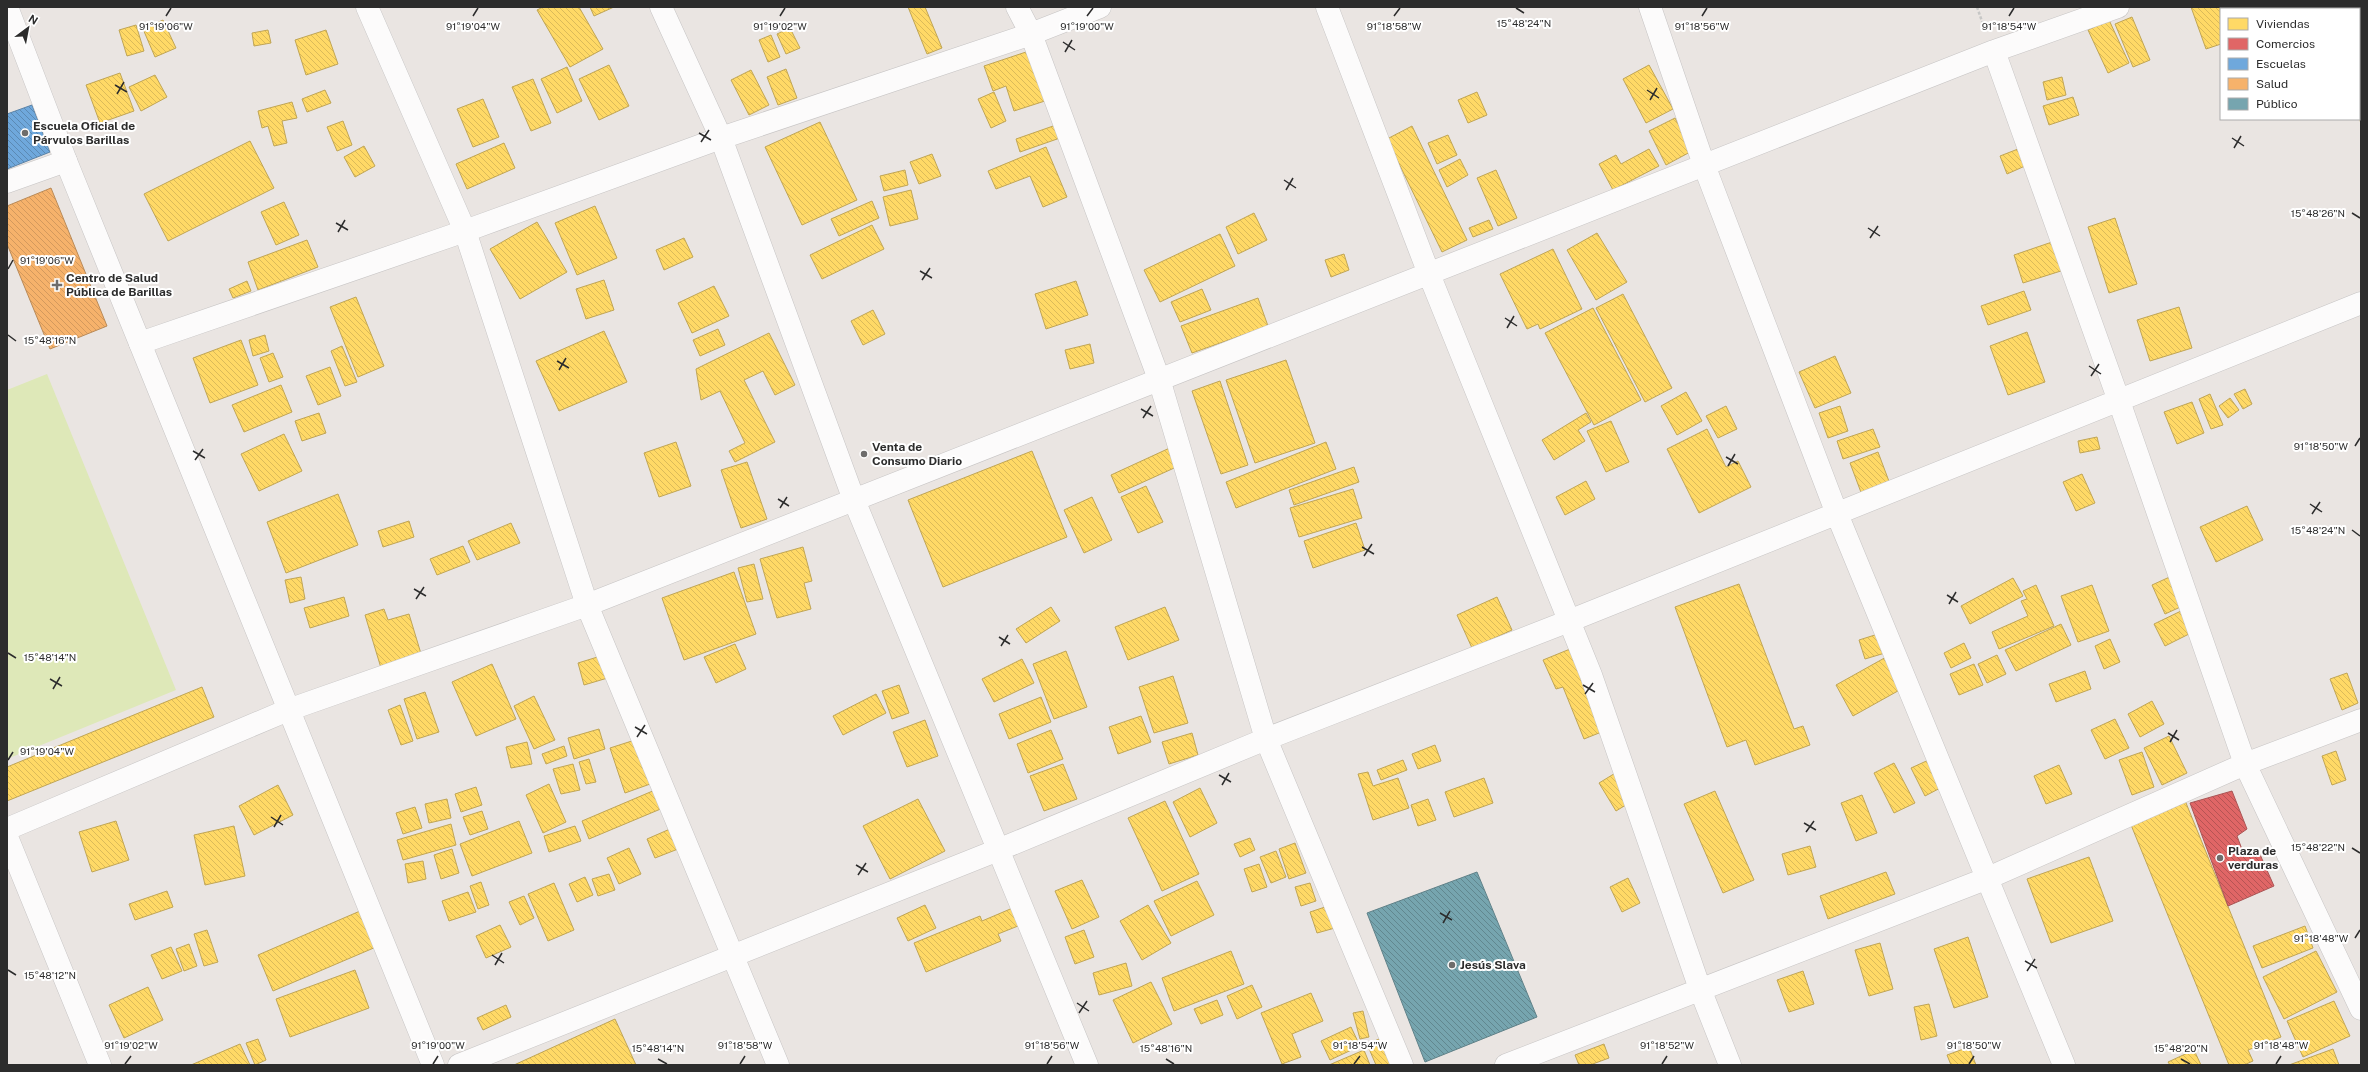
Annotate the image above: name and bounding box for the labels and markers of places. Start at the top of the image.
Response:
place label: Escuela Oficial de Párvulos Barillas [33,119,135,147]
marker: Escuela Oficial de Párvulos Barillas [20,128,30,138]
place label: Centro de Salud Pública de Barillas [66,271,172,299]
marker: Centro de Salud Pública de Barillas [51,279,63,291]
place label: Venta de Consumo Diario [872,440,962,468]
marker: Venta de Consumo Diario [859,449,869,459]
place label: Plaza de verduras [2228,844,2278,872]
marker: Plaza de verduras [2215,853,2225,863]
place label: Jesús Slava [1460,958,1526,972]
marker: Jesús Slava [1447,960,1457,970]

